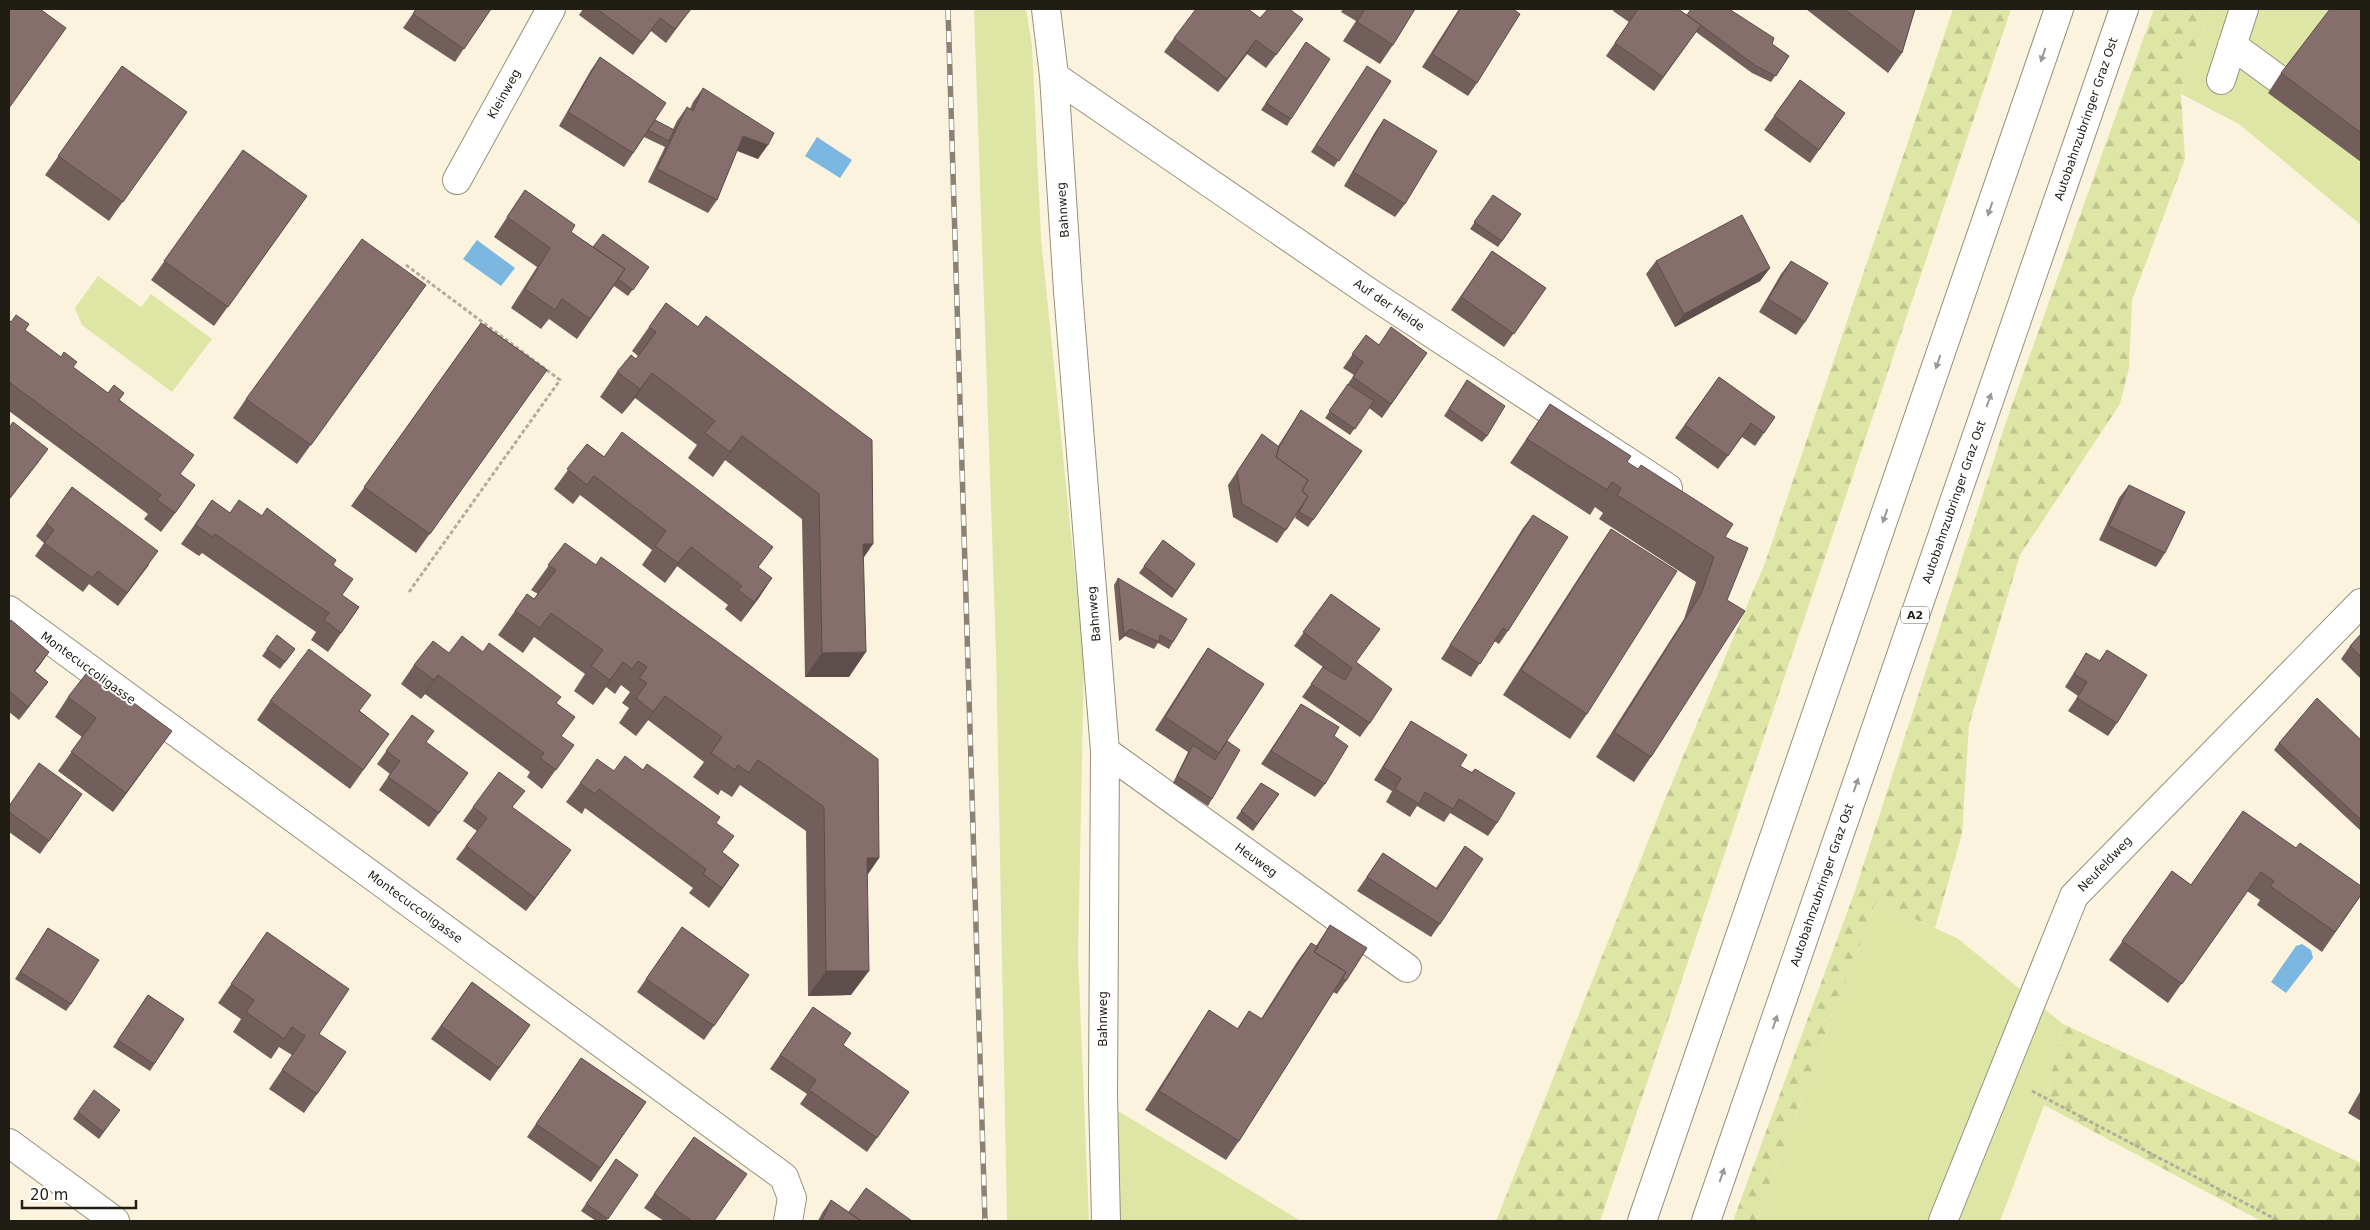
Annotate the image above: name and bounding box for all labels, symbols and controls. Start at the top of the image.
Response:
street label: Autobahnzubringer Graz Ost [2051,35,2121,202]
one-way arrow [2039,48,2047,63]
street label: Kleinweg [485,67,523,121]
street label: Bahnweg [1054,182,1072,238]
one-way arrow [1986,201,1993,216]
street label: Auf der Heide [1351,276,1427,334]
one-way arrow [1933,355,1941,370]
one-way arrow [1985,392,1993,407]
street label: Autobahnzubringer Graz Ost [1919,418,1989,585]
one-way arrow [1881,509,1889,524]
street label: Bahnweg [1085,586,1103,642]
road number: A2 [1901,606,1929,624]
street label: Montecuccoligasse [38,629,138,707]
one-way arrow [1853,778,1861,793]
street label: Autobahnzubringer Graz Ost [1787,801,1857,968]
street label: Neufeldweg [2075,833,2135,895]
street label: Heuweg [1232,840,1280,880]
street label: Montecuccoligasse [365,868,465,946]
street label: Bahnweg [1096,991,1110,1047]
one-way arrow [1772,1014,1779,1029]
one-way arrow [1718,1167,1726,1182]
scale bar [22,1178,136,1210]
text: 20 m [30,1186,68,1204]

